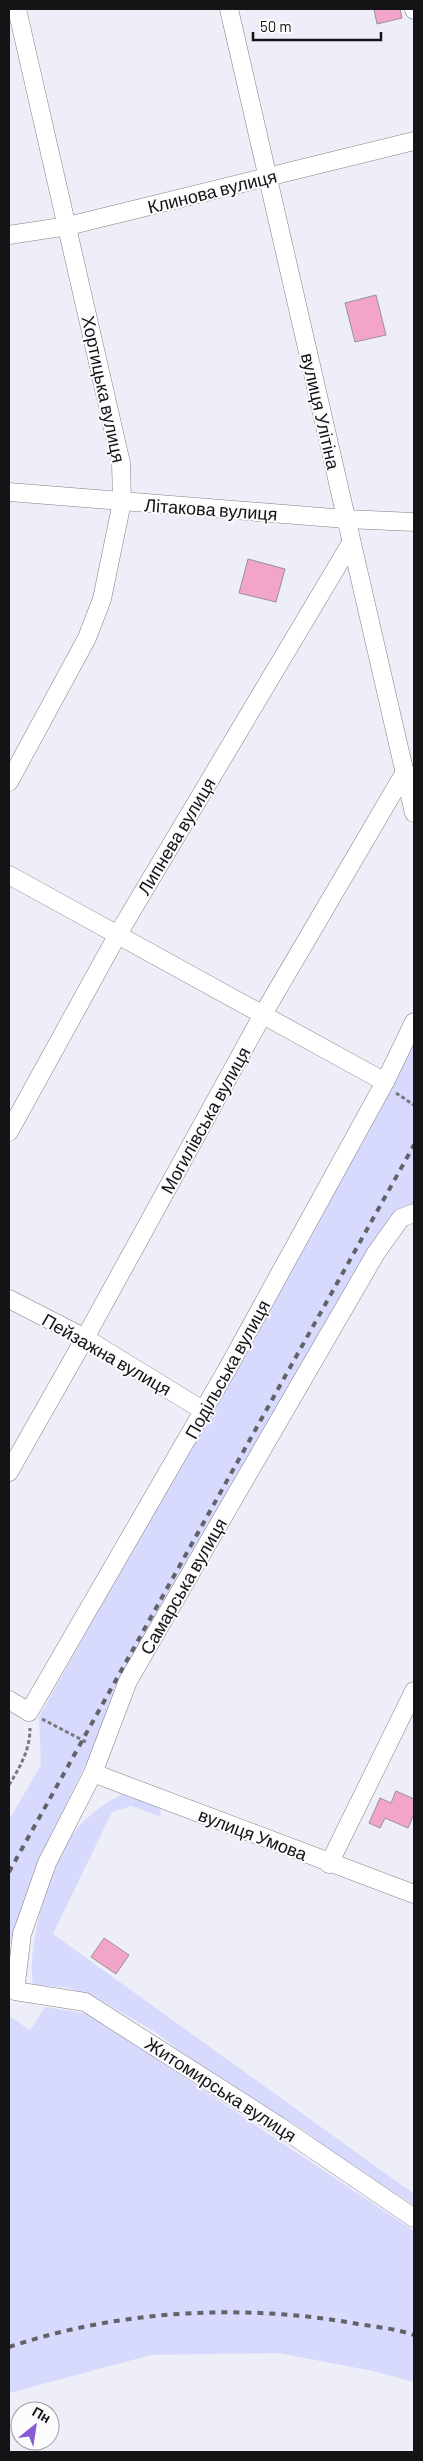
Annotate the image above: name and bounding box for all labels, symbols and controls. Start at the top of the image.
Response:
scale bar [253,10,380,42]
text: 50 m [260,17,292,35]
street label: Клинова вулиця [145,164,279,218]
street label: Хортицька вулиця [78,314,130,464]
street label: вулиця Улітіна [297,351,345,472]
street label: Літакова вулиця [144,493,278,525]
street label: Липнева вулиця [132,773,220,899]
street label: Могилівська вулиця [156,1043,254,1197]
street label: Подільська вулиця [180,1296,274,1442]
street label: Пейзажна вулиця [39,1308,175,1400]
street label: Самарська вулиця [135,1514,231,1658]
street label: вулиця Умова [196,1803,311,1865]
street label: Житомирська вулиця [141,2032,301,2146]
north arrow [10,2401,60,2451]
text: Пн [29,2402,54,2426]

